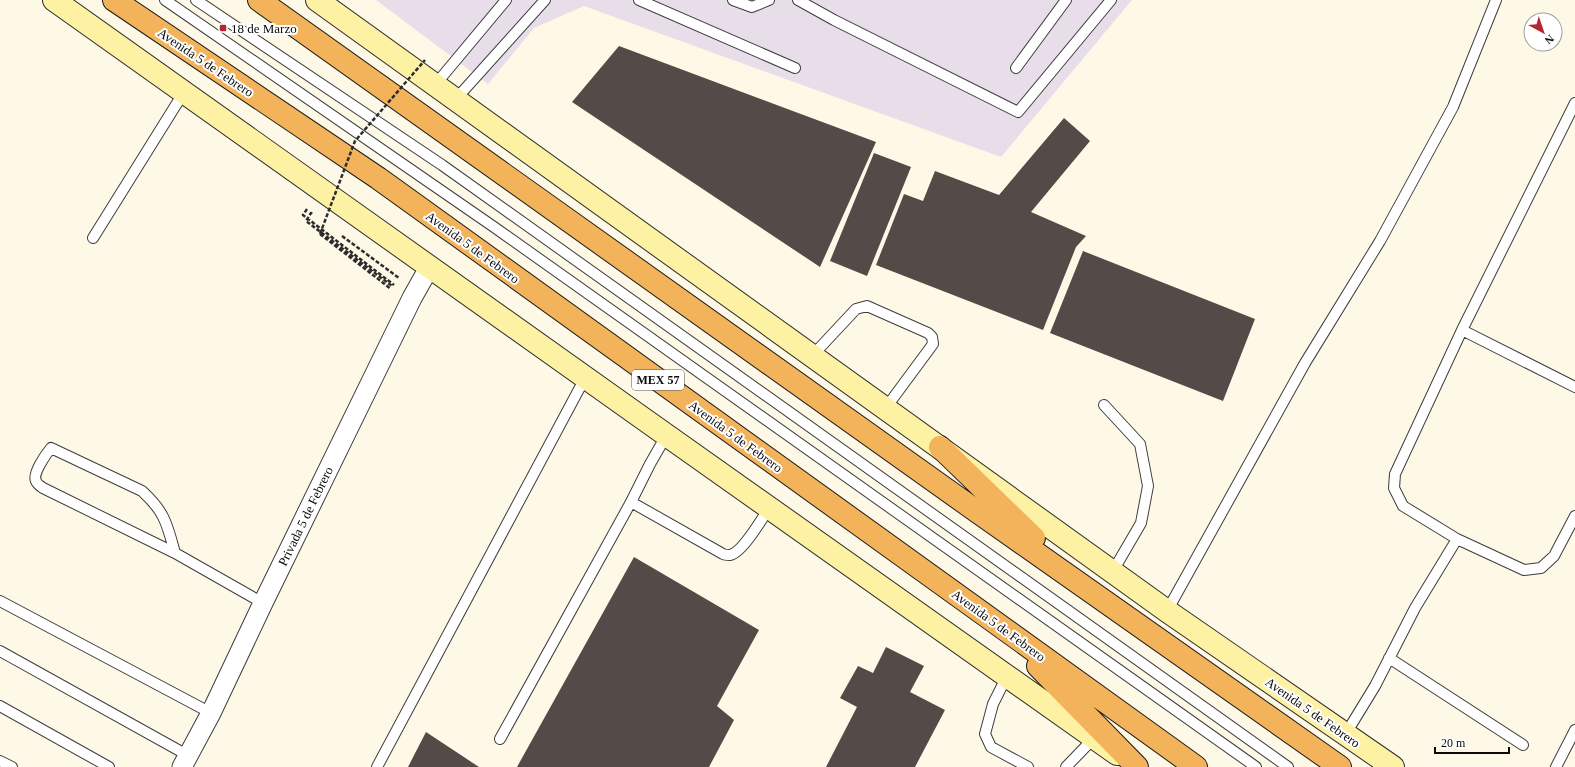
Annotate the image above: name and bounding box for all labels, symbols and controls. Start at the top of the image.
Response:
north arrow [1523,12,1563,52]
place label: 18 de Marzo [231,21,297,36]
marker: 18 de Marzo [218,23,228,33]
street label: Avenida 5 de Febrero [155,25,256,100]
text: N [1542,33,1556,47]
street label: Avenida 5 de Febrero [423,208,522,286]
road number: MEX 57 [632,370,684,390]
street label: Avenida 5 de Febrero [686,397,785,475]
street label: Privada 5 de Febrero [275,464,336,568]
street label: Avenida 5 de Febrero [949,586,1048,664]
street label: Avenida 5 de Febrero [1263,674,1363,751]
scale bar [1435,729,1509,755]
text: 20 m [1441,736,1466,750]

